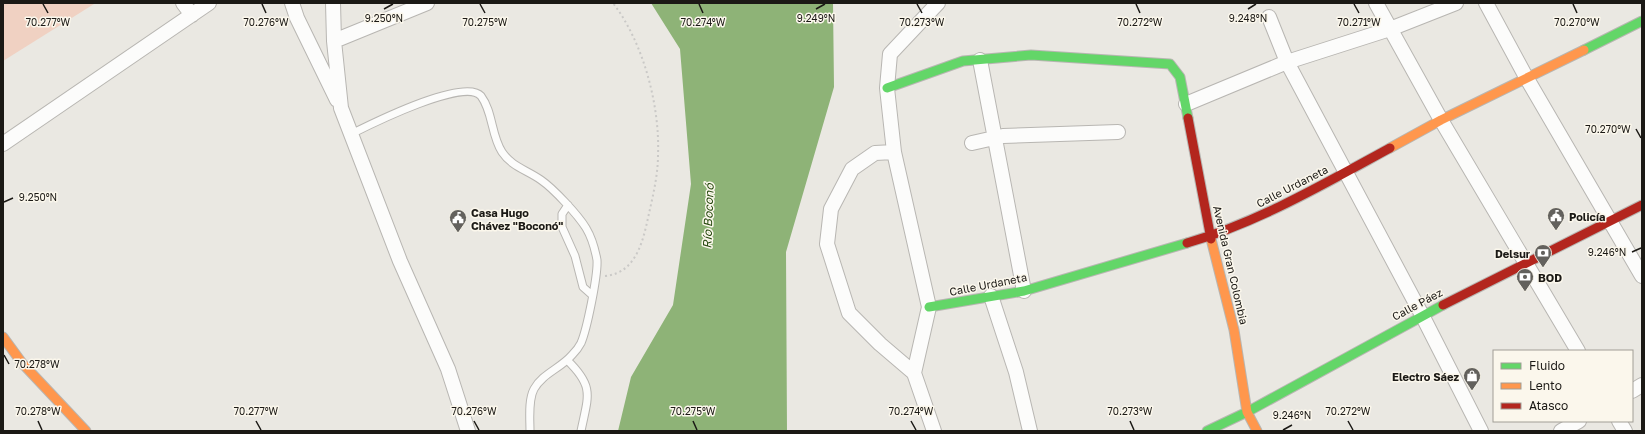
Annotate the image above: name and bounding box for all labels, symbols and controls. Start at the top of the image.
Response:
text: 9.250°N [365,12,403,24]
text: 9.249°N [797,12,835,24]
text: 9.248°N [1229,12,1267,24]
text: 70.277°W [26,16,71,28]
text: 70.276°W [243,16,289,28]
text: 70.275°W [463,16,508,28]
text: 70.274°W [681,16,726,28]
text: 70.273°W [900,16,945,28]
text: 70.272°W [1118,16,1163,28]
text: 70.271°W [1337,16,1381,28]
text: 70.270°W [1554,16,1600,28]
text: 70.270°W [1585,123,1631,135]
street label: Calle Urdaneta [1254,162,1330,210]
water label: Río Boconó [699,181,717,249]
text: 9.250°N [19,191,57,203]
street label: Avenida Gran Colombia [1211,204,1251,326]
place label: Casa Hugo Chávez "Boconó" [471,206,563,232]
public building icon: Policía [1546,206,1566,231]
public building icon: Casa Hugo Chávez "Boconó" [448,208,468,233]
place label: Policía [1569,210,1605,223]
bank icon: Delsur [1533,243,1553,268]
text: 9.246°N [1588,246,1626,258]
place label: Delsur [1495,247,1531,260]
bank icon: BOD [1515,267,1535,292]
street label: Calle Urdaneta [948,270,1028,298]
place label: BOD [1538,271,1562,284]
street label: Calle Páez [1390,285,1445,323]
legend [1493,350,1633,422]
text: 70.278°W [14,358,60,370]
text: Fluido [1529,358,1565,373]
shop icon: Electro Sáez [1462,366,1482,391]
place label: Electro Sáez [1392,370,1459,383]
text: Lento [1529,378,1562,393]
text: Atasco [1529,398,1568,413]
text: 70.278°W [15,405,61,417]
text: 70.277°W [234,405,279,417]
text: 70.276°W [451,405,497,417]
text: 70.275°W [671,405,716,417]
text: 70.274°W [889,405,934,417]
text: 70.273°W [1108,405,1153,417]
text: 70.272°W [1326,405,1371,417]
text: 9.246°N [1273,409,1311,421]

